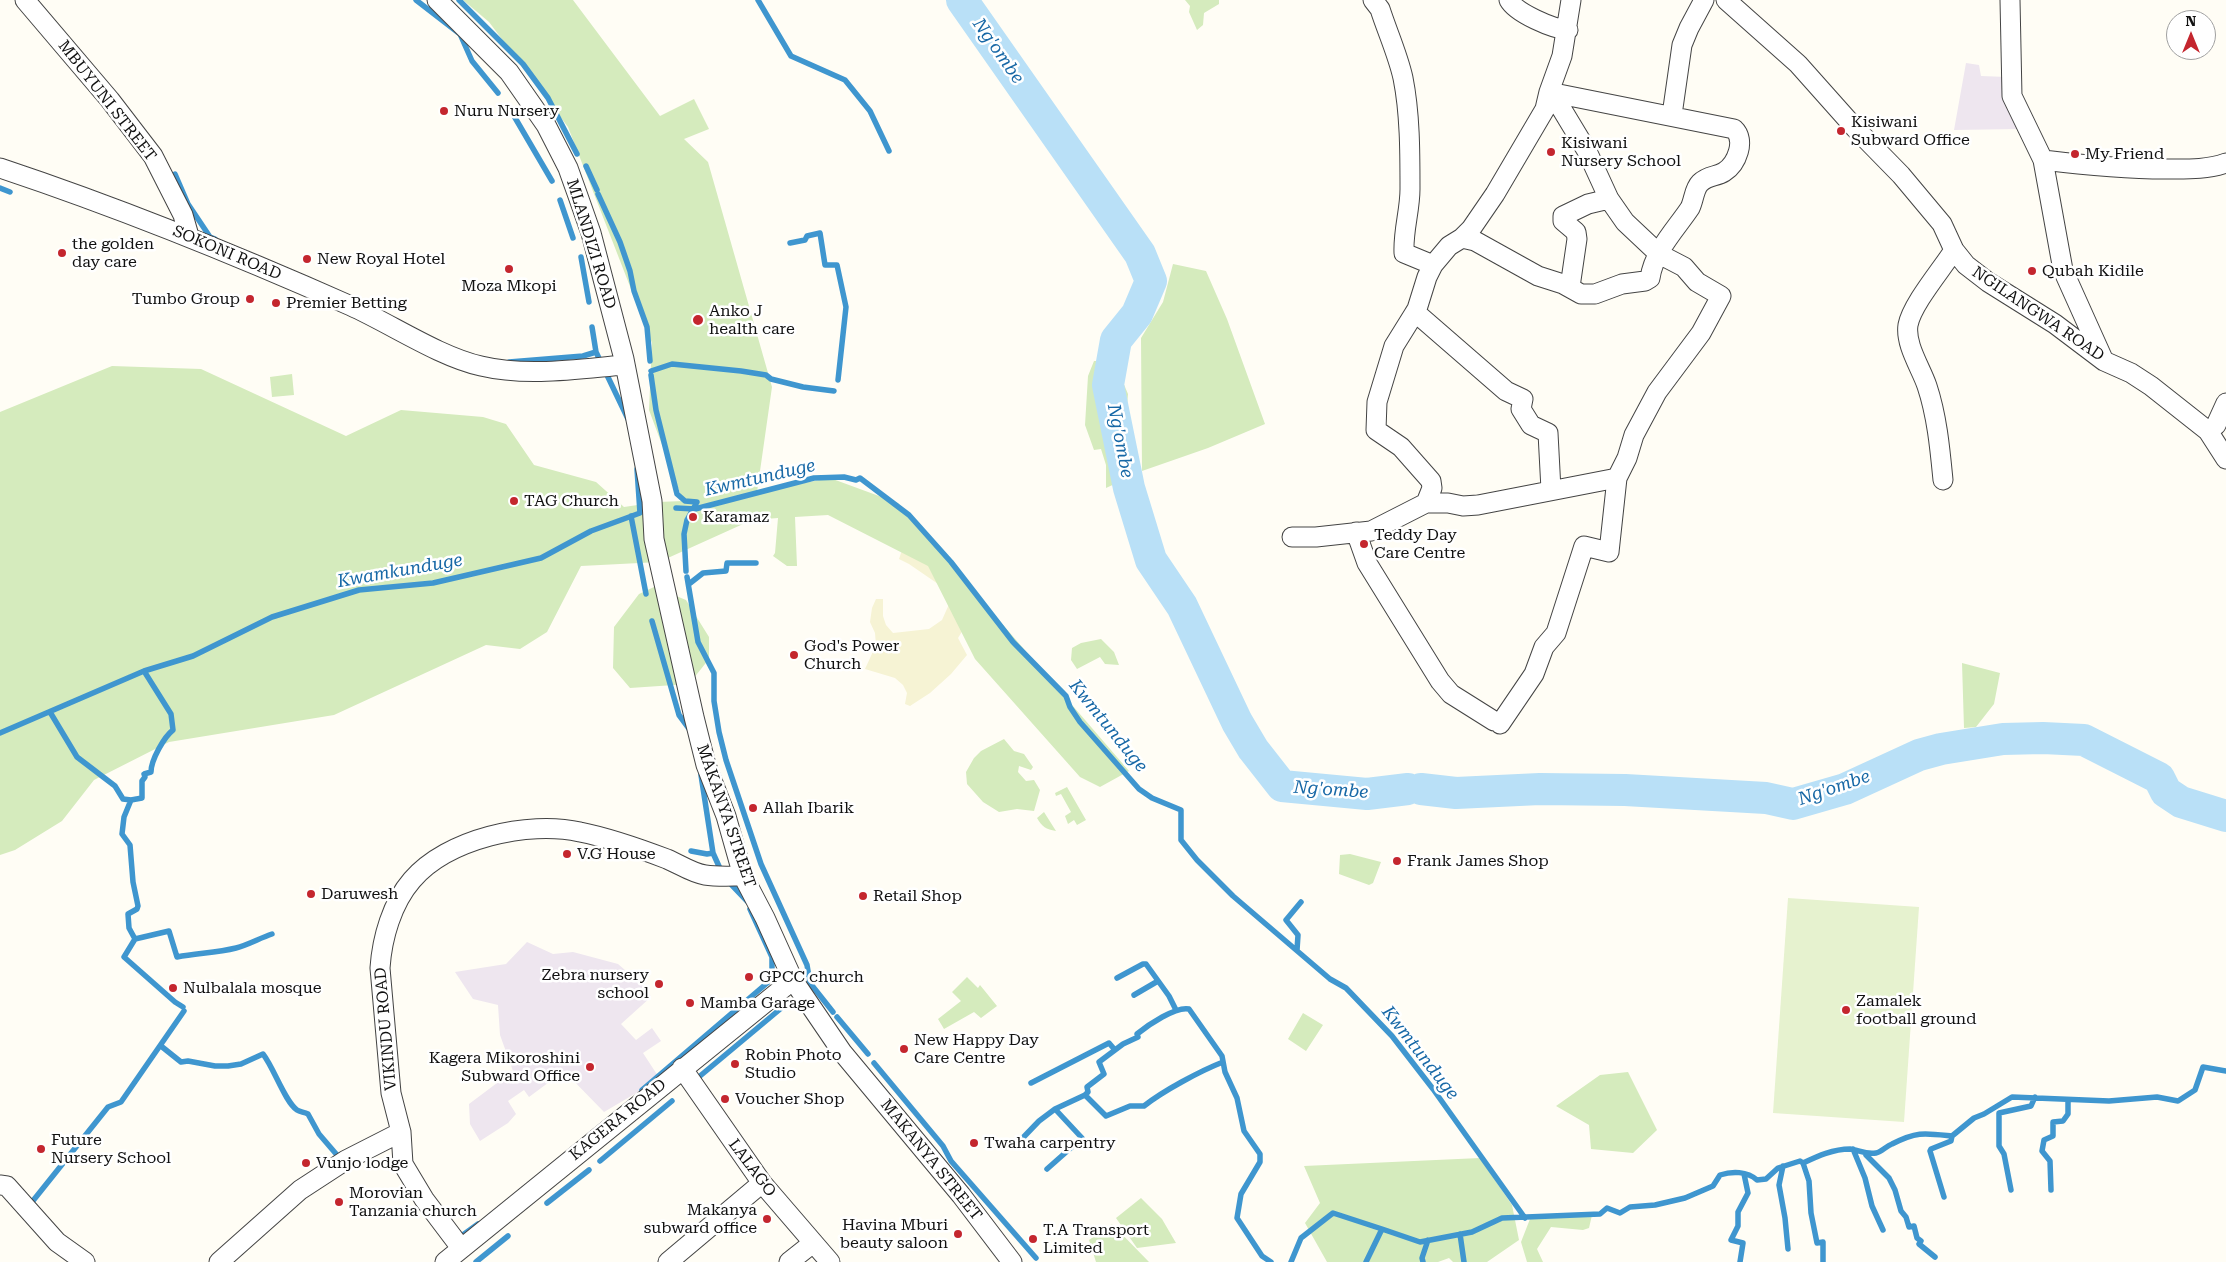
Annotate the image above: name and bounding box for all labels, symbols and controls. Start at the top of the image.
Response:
north arrow [2166,10,2216,60]
text: N [2186,13,2196,29]
water label: Ng'ombe [968,14,1028,88]
street label: MBUYUNI STREET [54,37,160,165]
place label: Nuru Nursery [454,101,559,121]
marker: Nuru Nursery [438,105,450,117]
place label: Kisiwani Subward Office [1851,112,1970,150]
marker: Kisiwani Subward Office [1835,125,1847,137]
place label: Kisiwani Nursery School [1561,133,1681,171]
place label: My Friend [2085,144,2164,164]
marker: Kisiwani Nursery School [1545,146,1557,158]
marker: My Friend [2069,148,2081,160]
street label: MLANDIZI ROAD [562,177,620,311]
street label: SOKONI ROAD [170,222,284,284]
place label: the golden day care [72,234,154,272]
marker: the golden day care [56,247,68,259]
place label: New Royal Hotel [317,249,445,269]
marker: New Royal Hotel [301,253,313,265]
place label: Qubah Kidile [2042,261,2144,281]
marker: Moza Mkopi [503,263,515,275]
street label: NGILANGWA ROAD [1968,263,2108,365]
marker: Qubah Kidile [2026,265,2038,277]
place label: Moza Mkopi [461,276,557,296]
place label: Tumbo Group [132,289,240,309]
marker: Tumbo Group [244,293,256,305]
place label: Premier Betting [286,293,407,313]
marker: Premier Betting [270,297,282,309]
place label: Anko J health care [709,301,795,339]
marker: Anko J health care [691,313,705,327]
water label: Ng'ombe [1102,402,1138,480]
water label: Kwmtunduge [703,455,817,501]
place label: TAG Church [524,491,619,511]
marker: TAG Church [508,495,520,507]
place label: Karamaz [703,507,769,527]
marker: Karamaz [687,511,699,523]
place label: Teddy Day Care Centre [1374,525,1465,563]
marker: Teddy Day Care Centre [1358,538,1370,550]
water label: Kwamkunduge [336,549,464,593]
place label: God's Power Church [804,636,899,674]
marker: God's Power Church [788,649,800,661]
water label: Kwmtunduge [1064,675,1152,777]
street label: MAKANYA STREET [692,742,760,890]
water label: Ng'ombe [1795,766,1873,810]
water label: Ng'ombe [1293,777,1369,803]
place label: Allah Ibarik [763,798,854,818]
marker: Allah Ibarik [747,802,759,814]
place label: V.G House [577,844,655,864]
marker: V.G House [561,848,573,860]
place label: Frank James Shop [1407,851,1549,871]
marker: Frank James Shop [1391,855,1403,867]
place label: Daruwesh [321,884,398,904]
place label: Retail Shop [873,886,962,906]
marker: Daruwesh [305,888,317,900]
marker: Retail Shop [857,890,869,902]
place label: Zebra nursery school [541,965,649,1003]
street label: VIKINDU ROAD [371,966,401,1092]
place label: GPCC church [759,967,864,987]
marker: GPCC church [743,971,755,983]
place label: Nulbalala mosque [183,978,322,998]
marker: Zebra nursery school [653,978,665,990]
marker: Nulbalala mosque [167,982,179,994]
place label: Zamalek football ground [1856,991,1976,1029]
place label: Mamba Garage [700,993,815,1013]
marker: Mamba Garage [684,997,696,1009]
water label: Kwmtunduge [1377,1002,1463,1104]
marker: Zamalek football ground [1840,1004,1852,1016]
place label: New Happy Day Care Centre [914,1030,1039,1068]
marker: New Happy Day Care Centre [898,1043,910,1055]
place label: Robin Photo Studio [745,1045,841,1083]
place label: Kagera Mikoroshini Subward Office [429,1048,580,1086]
marker: Robin Photo Studio [729,1058,741,1070]
marker: Kagera Mikoroshini Subward Office [584,1061,596,1073]
street label: KAGERA ROAD [566,1075,670,1165]
place label: Voucher Shop [735,1089,844,1109]
marker: Voucher Shop [719,1093,731,1105]
street label: MAKANYA STREET [876,1096,986,1224]
place label: Future Nursery School [51,1130,171,1168]
place label: Twaha carpentry [984,1133,1116,1153]
street label: LALAGO [724,1135,780,1201]
marker: Twaha carpentry [968,1137,980,1149]
marker: Future Nursery School [35,1143,47,1155]
place label: Vunjo lodge [316,1153,408,1173]
marker: Vunjo lodge [300,1157,312,1169]
place label: Morovian Tanzania church [349,1183,477,1221]
marker: Morovian Tanzania church [333,1196,345,1208]
place label: Makanya subward office [644,1200,757,1238]
marker: Makanya subward office [761,1213,773,1225]
place label: Havina Mburi beauty saloon [840,1215,948,1253]
place label: T.A Transport Limited [1043,1220,1149,1258]
marker: Havina Mburi beauty saloon [952,1228,964,1240]
marker: T.A Transport Limited [1027,1233,1039,1245]

